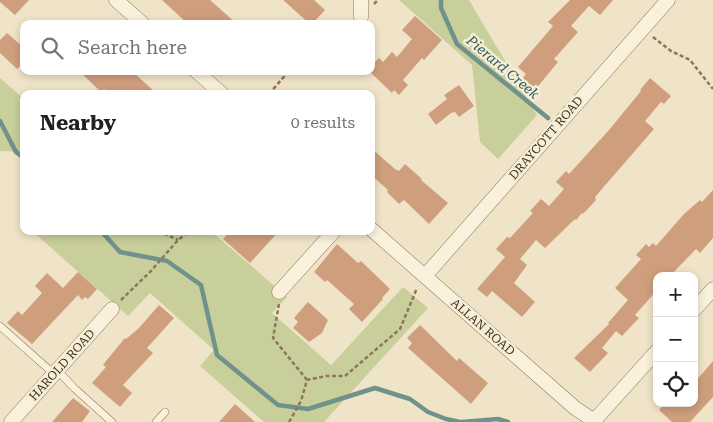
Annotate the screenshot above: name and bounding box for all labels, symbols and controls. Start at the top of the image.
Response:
search box [20,20,375,75]
water label: Pierard Creek [463,32,543,102]
icon: search [38,34,66,62]
text: Search here [78,36,187,59]
street label: DRAYCOTT ROAD [506,94,586,182]
text: Nearby [40,111,116,135]
text: 0 results [291,113,355,132]
map controls [653,272,698,407]
button: + [653,272,698,317]
street label: ALLAN ROAD [448,296,518,358]
button: − [653,317,698,362]
street label: HAROLD ROAD [26,326,98,404]
button: locate [653,362,698,407]

